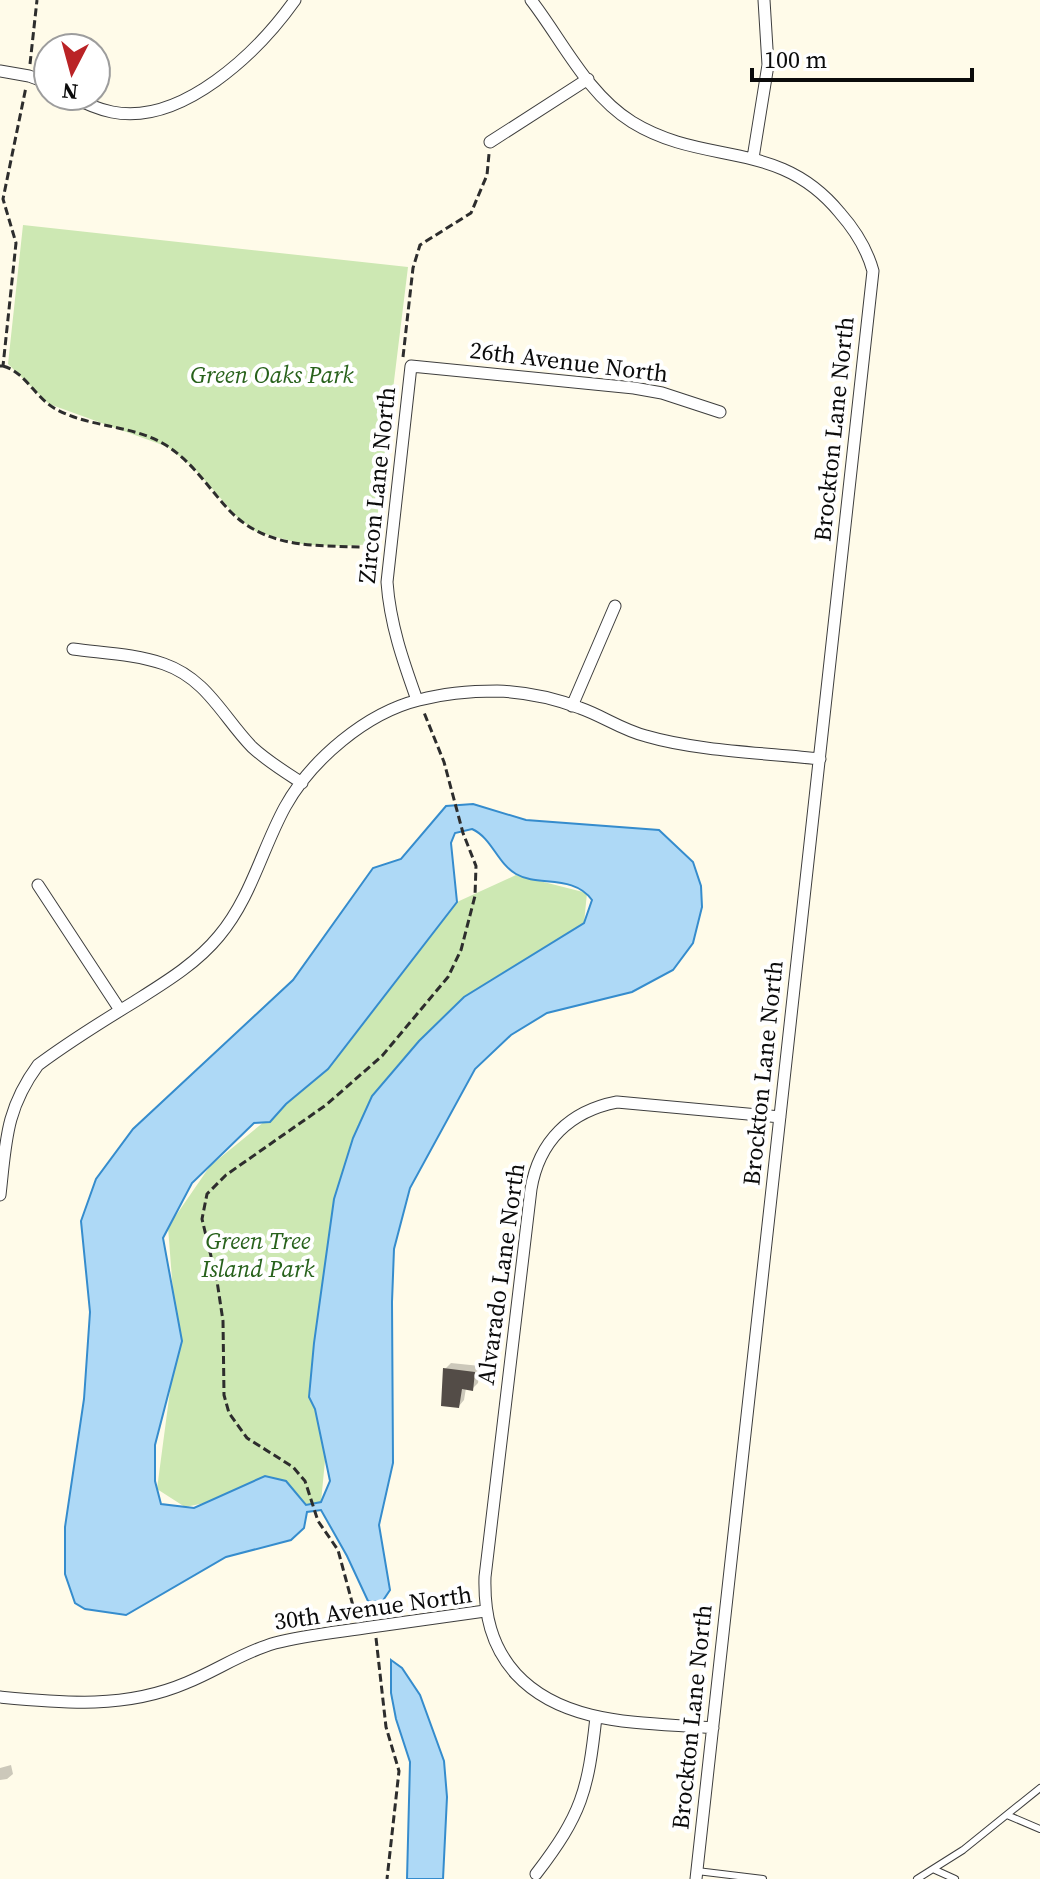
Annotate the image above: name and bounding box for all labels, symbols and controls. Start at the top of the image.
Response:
north arrow [32,32,112,112]
scale bar [752,32,972,82]
text: 100 m [764,43,827,76]
text: N [60,76,79,108]
street label: Brockton Lane North [805,315,862,543]
street label: 26th Avenue North [468,333,670,390]
park label: Green Oaks Park [190,358,354,391]
street label: Zircon Lane North [350,385,403,585]
street label: Brockton Lane North [734,959,791,1187]
street label: Alvarado Lane North [469,1161,532,1387]
park label: Green Tree Island Park [200,1224,315,1285]
street label: 30th Avenue North [272,1577,474,1638]
street label: Brockton Lane North [663,1603,720,1831]

